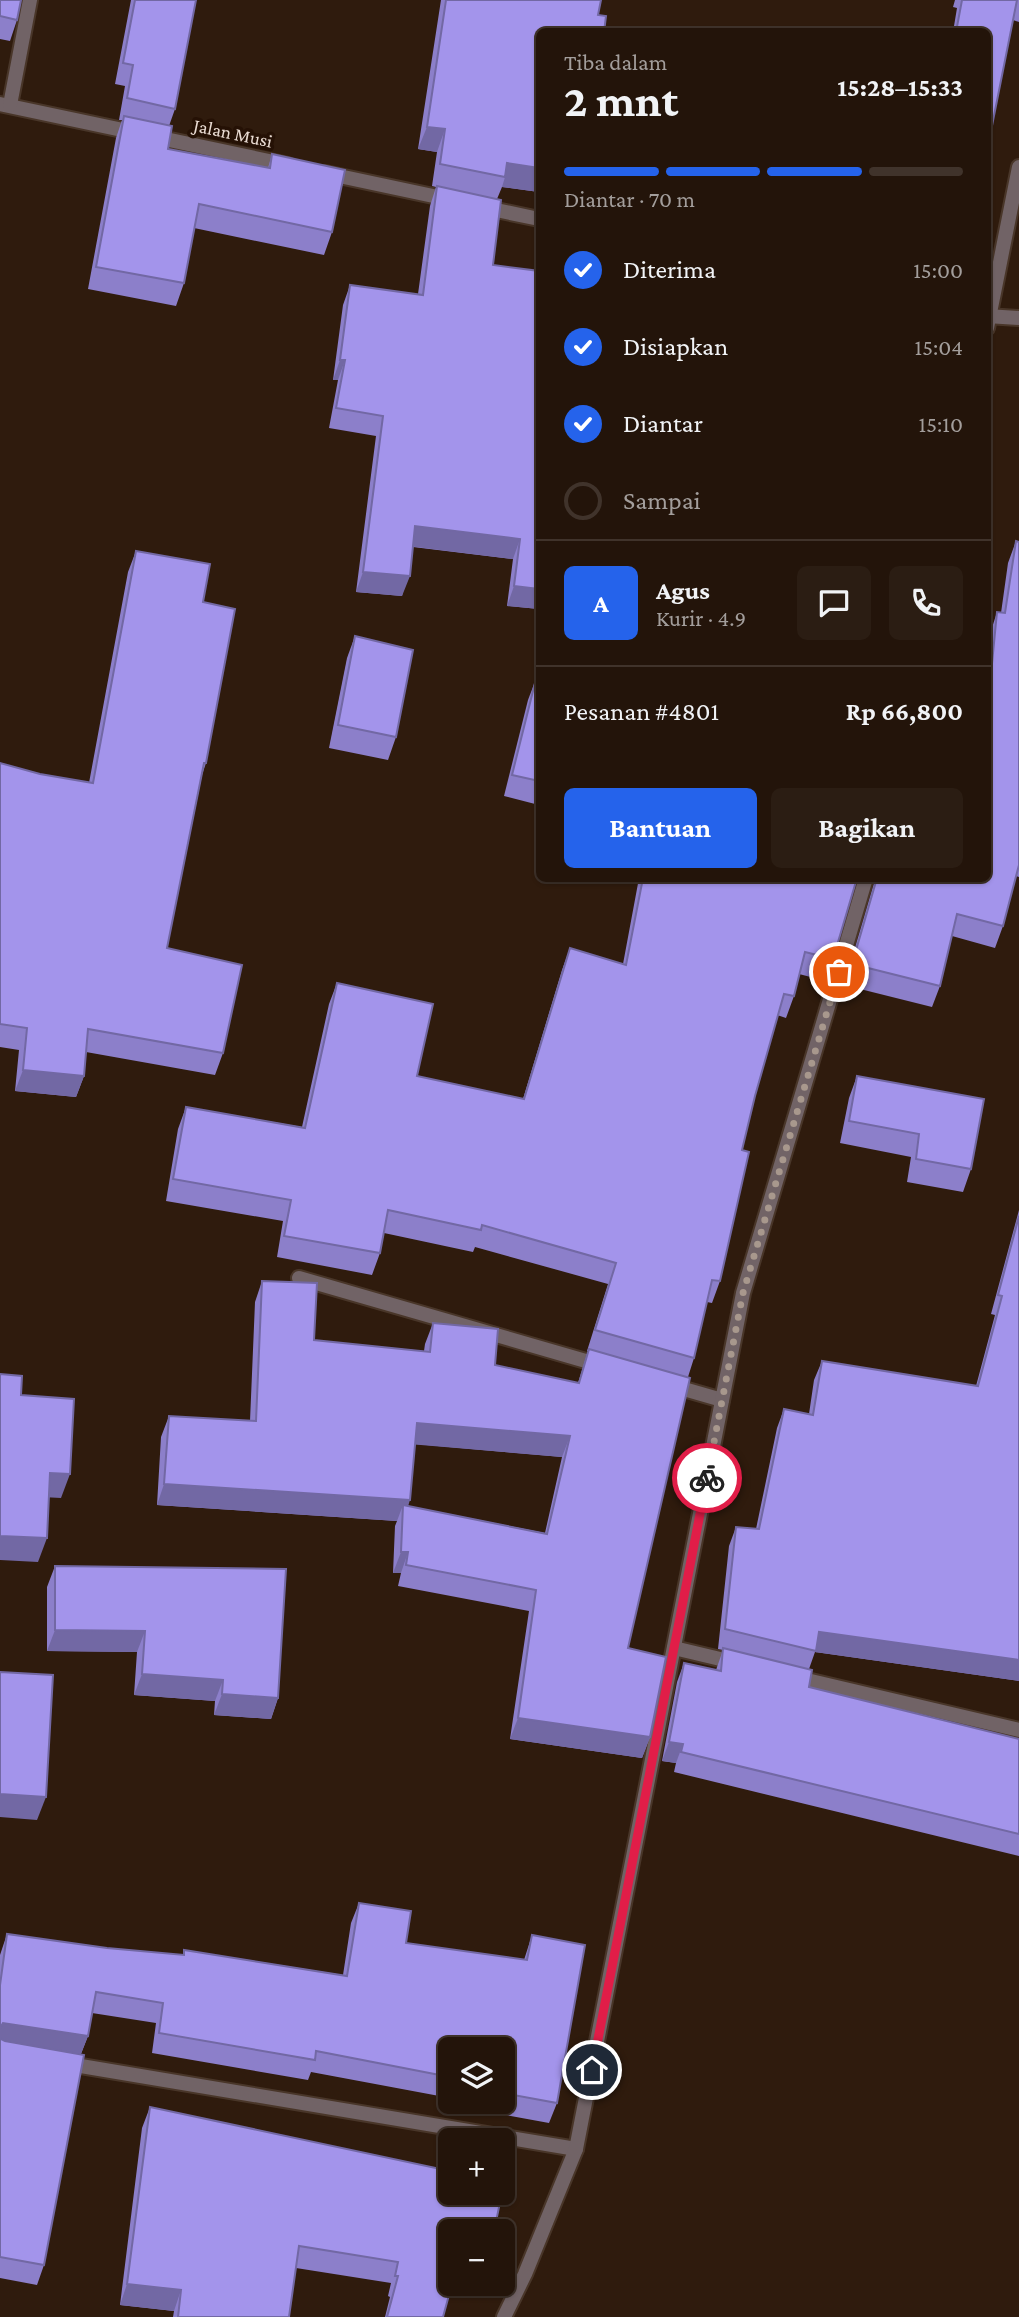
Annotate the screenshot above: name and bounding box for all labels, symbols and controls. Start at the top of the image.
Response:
text: Tiba dalam [564,49,667,75]
text: 15:28–15:33 [837,73,963,102]
text: 2 mnt [564,75,678,126]
street label: Jalan Musi [190,114,274,152]
text: Diantar · 70 m [564,186,695,212]
icon: check [564,251,602,289]
text: Diterima [623,255,716,284]
text: 15:00 [913,257,963,283]
icon: check [564,328,602,366]
text: Disiapkan [623,332,728,361]
text: 15:04 [915,334,963,360]
icon: check [564,405,602,443]
text: Diantar [623,409,703,438]
text: 15:10 [919,411,963,437]
text: Sampai [623,486,701,515]
button: chat [797,566,871,640]
button: phone [889,566,963,640]
text: Agus [656,576,710,605]
text: A [593,589,609,618]
text: Kurir · 4.9 [656,605,746,631]
text: Pesanan #4801 [564,697,719,726]
text: Rp 66,800 [846,697,963,726]
button: Bantuan [564,788,757,868]
button: Bagikan [771,788,963,868]
pin [809,942,869,1002]
icon: bag [820,953,858,991]
courier [672,1443,742,1513]
icon: bike [688,1459,726,1497]
map controls [438,2037,515,2296]
button: layers [438,2037,515,2114]
pin [562,2040,622,2100]
icon: home [573,2051,611,2089]
button: + [438,2128,515,2205]
button: − [438,2219,515,2296]

